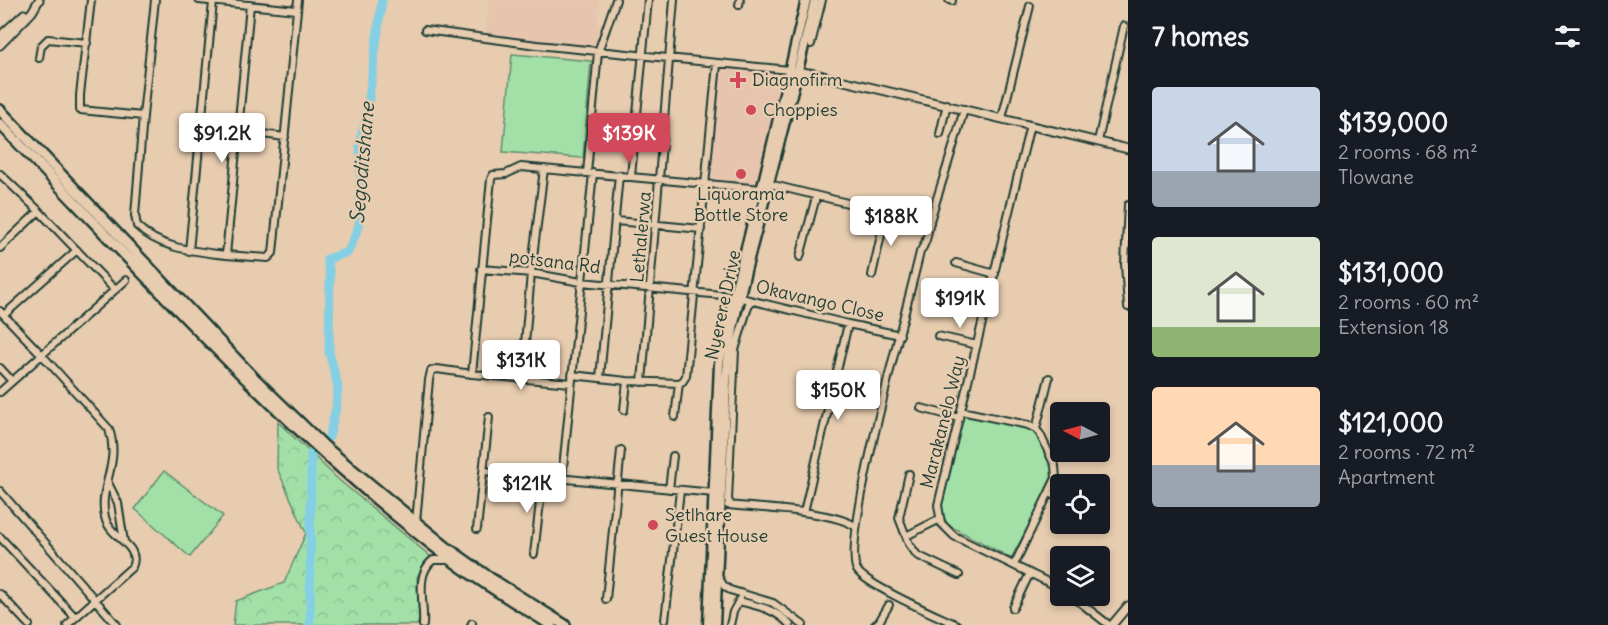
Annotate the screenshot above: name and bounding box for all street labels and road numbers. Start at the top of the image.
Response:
street label: Lethalerwa [625,191,656,283]
street label: potsana Rd [508,245,602,279]
street label: Nyerere Drive [700,248,745,362]
street label: Okavango Close [754,275,886,326]
street label: Marakanelo Way [915,353,970,491]

